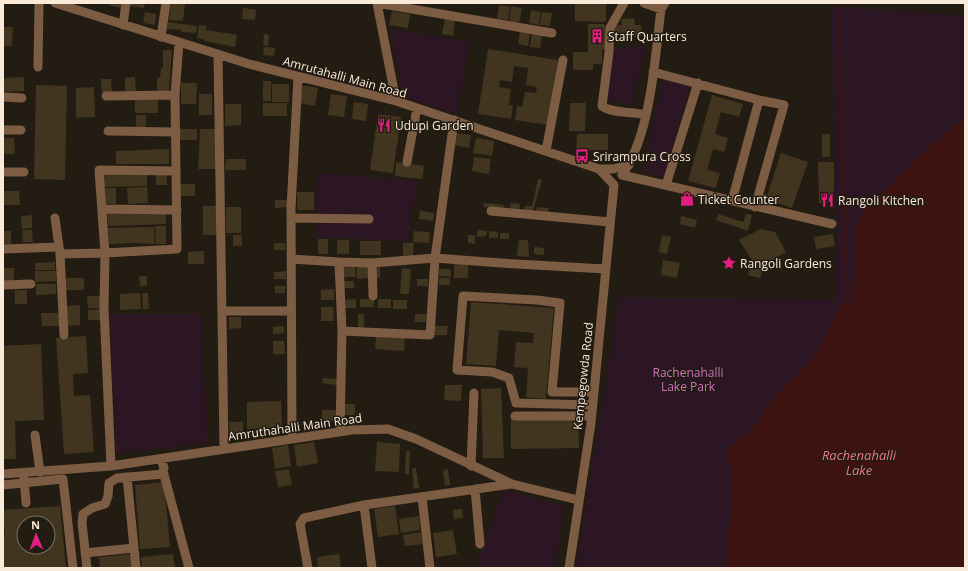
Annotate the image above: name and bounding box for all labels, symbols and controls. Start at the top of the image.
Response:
building icon: Staff Quarters [589,28,605,44]
place label: Staff Quarters [608,28,687,45]
street label: Amrutahalli Main Road [281,52,409,102]
restaurant icon: Udupi Garden [376,117,392,133]
place label: Udupi Garden [395,117,474,134]
bus stop icon: Srirampura Cross [574,148,590,164]
place label: Srirampura Cross [593,148,691,165]
shop icon: Ticket Counter [679,191,695,207]
place label: Ticket Counter [698,191,779,208]
restaurant icon: Rangoli Kitchen [819,192,835,208]
place label: Rangoli Kitchen [838,192,924,209]
place icon: Rangoli Gardens [721,255,737,271]
place label: Rangoli Gardens [740,255,832,272]
street label: Kempegowda Road [569,321,597,431]
park label: Rachenahalli Lake Park [652,364,724,395]
street label: Amruthahalli Main Road [227,409,363,445]
water label: Rachenahalli Lake [822,446,897,479]
north arrow [16,515,56,555]
text: N [31,517,40,532]

